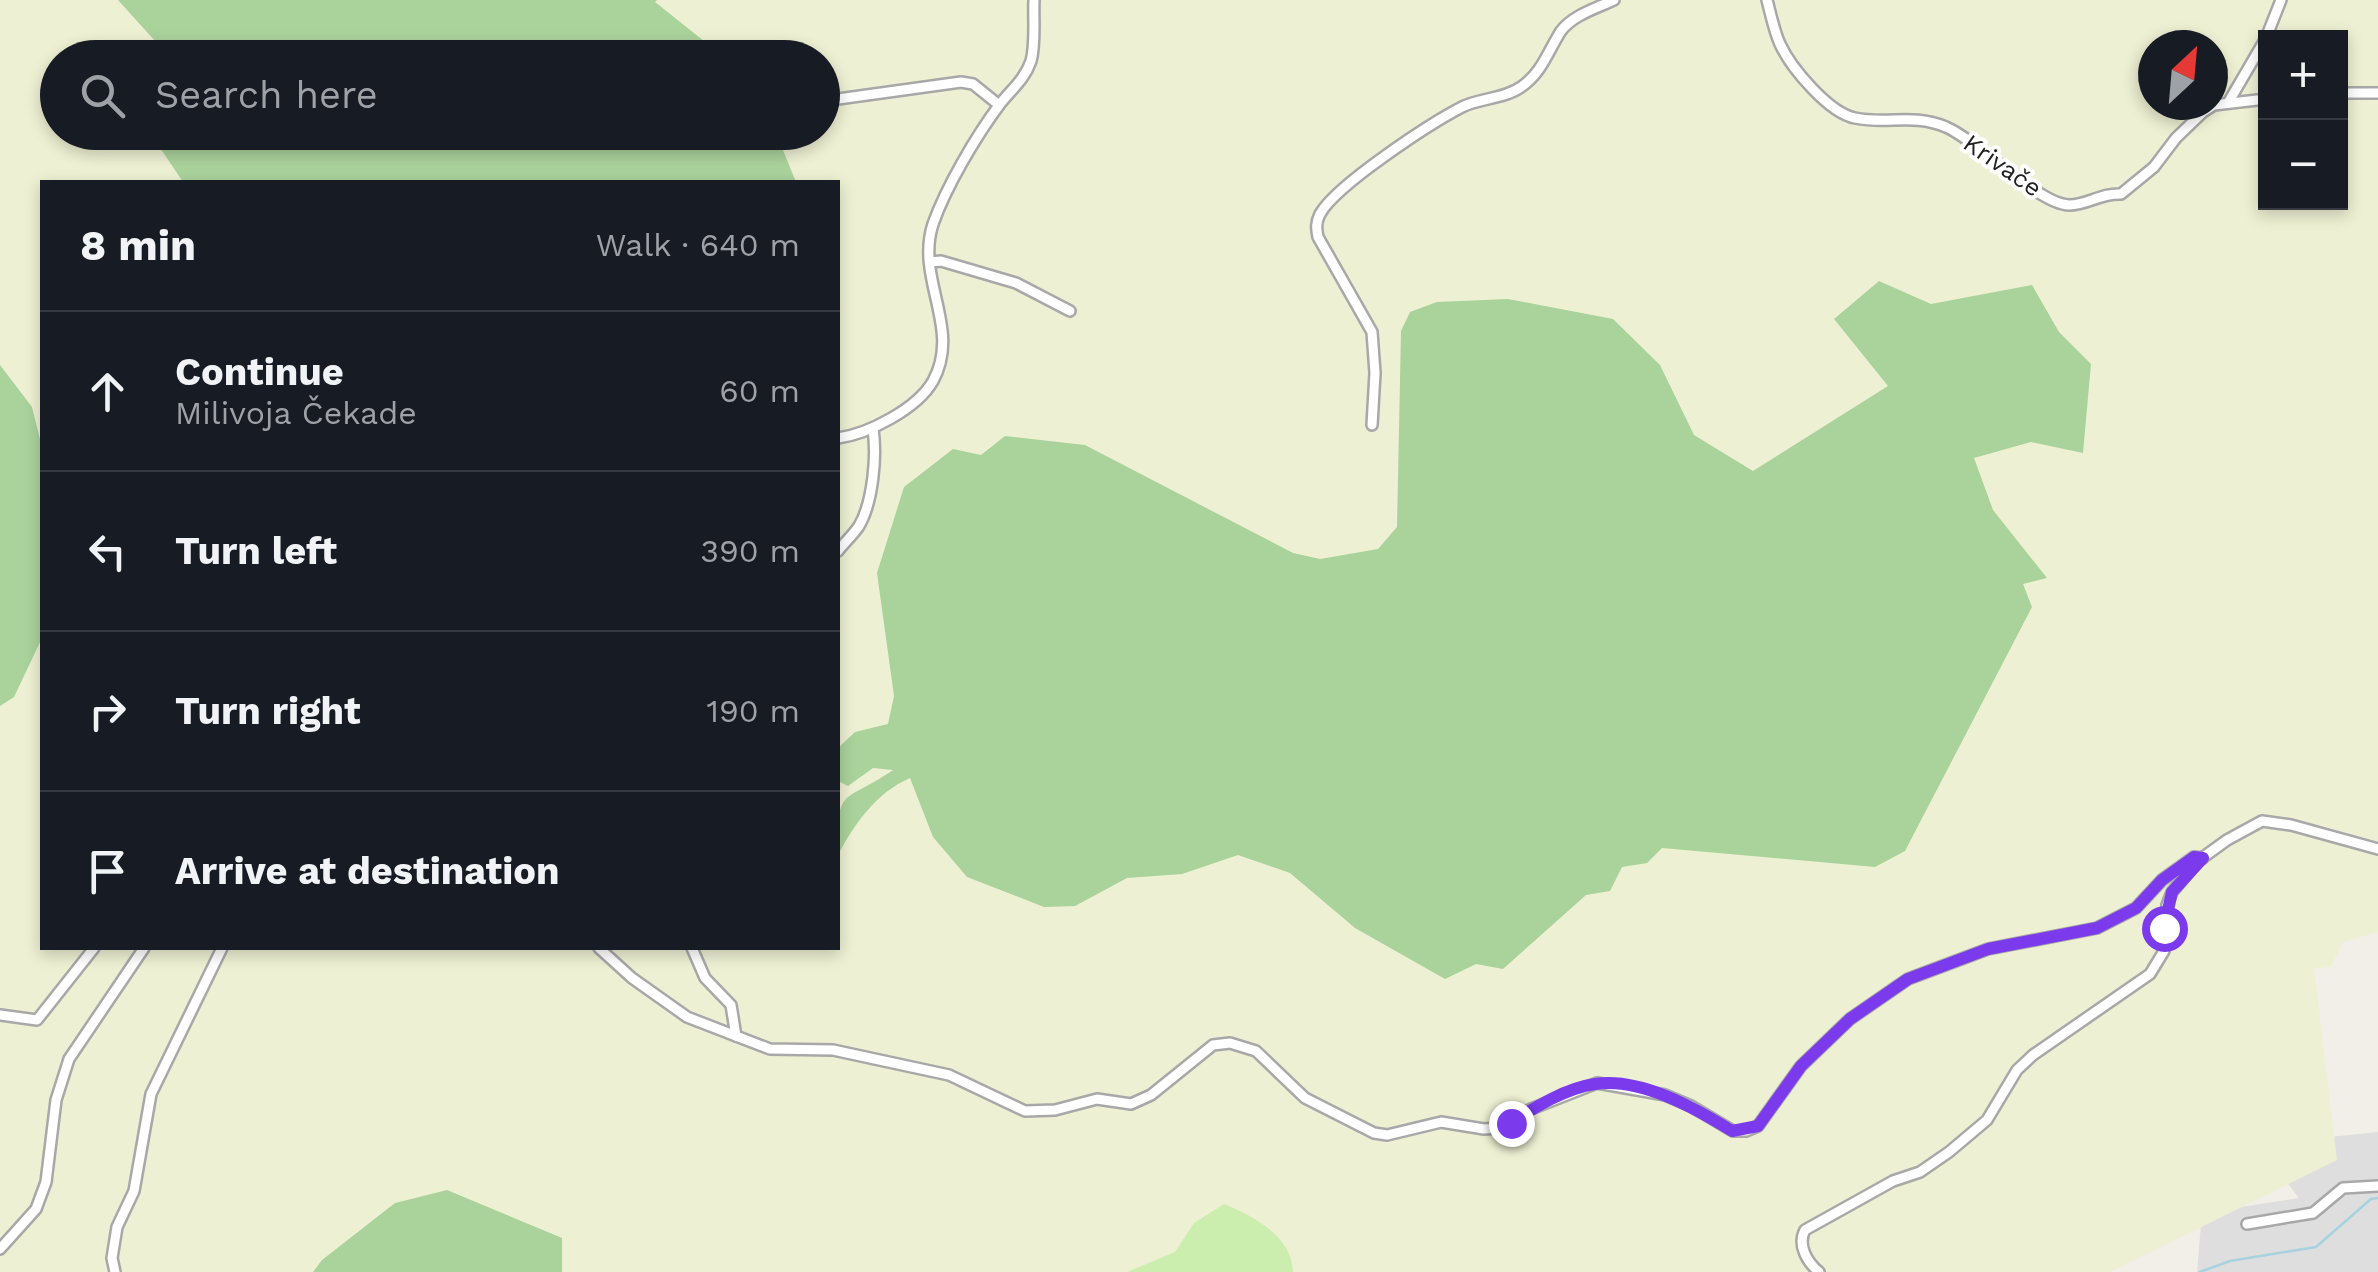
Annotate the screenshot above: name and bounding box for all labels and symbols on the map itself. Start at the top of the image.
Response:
north arrow [2138,30,2228,120]
street label: Krivače [1958,128,2047,203]
route start [2142,906,2188,952]
route end [1489,1101,1535,1147]

